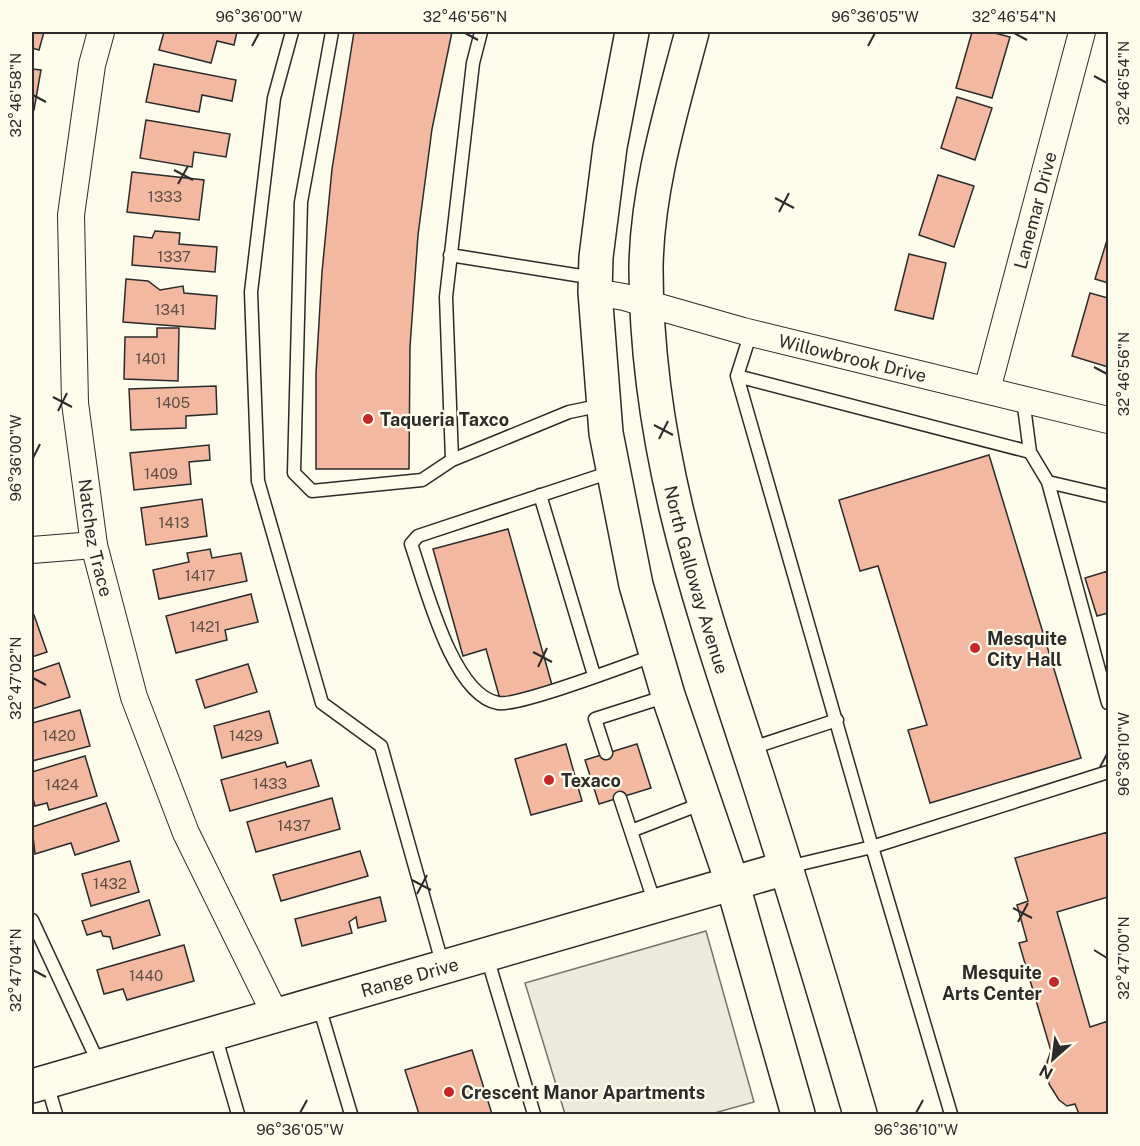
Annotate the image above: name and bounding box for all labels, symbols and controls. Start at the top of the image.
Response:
text: 96°36'00"W [216,8,302,25]
text: 32°46'56"N [423,8,507,25]
text: 96°36'05"W [831,8,919,25]
text: 32°46'54"N [972,8,1056,25]
text: 32°46'54"N [1115,41,1132,125]
text: 32°46'58"N [7,53,24,137]
street label: Lanemar Drive [1009,149,1060,271]
house number: 1333 [148,188,182,205]
house number: 1337 [157,248,191,265]
house number: 1341 [154,301,186,318]
street label: Willowbrook Drive [776,330,929,386]
text: 32°46'56"N [1115,332,1132,416]
house number: 1401 [136,350,166,367]
house number: 1405 [156,394,190,411]
place label: Taqueria Taxco [380,409,509,430]
marker: Taqueria Taxco [361,412,375,426]
text: 96°36'00"W [7,415,24,501]
house number: 1409 [144,465,178,482]
street label: Natchez Trace [75,477,118,599]
street label: North Galloway Avenue [661,483,733,676]
house number: 1413 [158,514,190,531]
house number: 1417 [185,567,215,584]
house number: 1421 [190,618,220,635]
place label: Mesquite City Hall [987,628,1067,670]
text: 32°47'02"N [7,636,24,720]
marker: Mesquite City Hall [968,641,982,655]
text: 96°36'10"W [1115,712,1132,796]
house number: 1420 [42,727,76,744]
house number: 1429 [229,727,263,744]
place label: Texaco [561,770,621,791]
marker: Texaco [542,773,556,787]
house number: 1433 [253,775,287,792]
house number: 1424 [45,776,79,793]
house number: 1437 [277,817,311,834]
house number: 1432 [93,875,127,892]
text: 32°47'00"N [1115,916,1132,1000]
text: 32°47'04"N [7,928,24,1012]
street label: Range Drive [358,953,461,1001]
place label: Mesquite Arts Center [942,962,1043,1004]
house number: 1440 [129,967,163,984]
marker: Mesquite Arts Center [1047,975,1061,989]
north arrow [1023,1029,1083,1089]
text: N [1036,1060,1056,1083]
place label: Crescent Manor Apartments [461,1082,705,1103]
marker: Crescent Manor Apartments [442,1085,456,1099]
text: 96°36'05"W [256,1121,344,1138]
text: 96°36'10"W [874,1121,958,1138]

